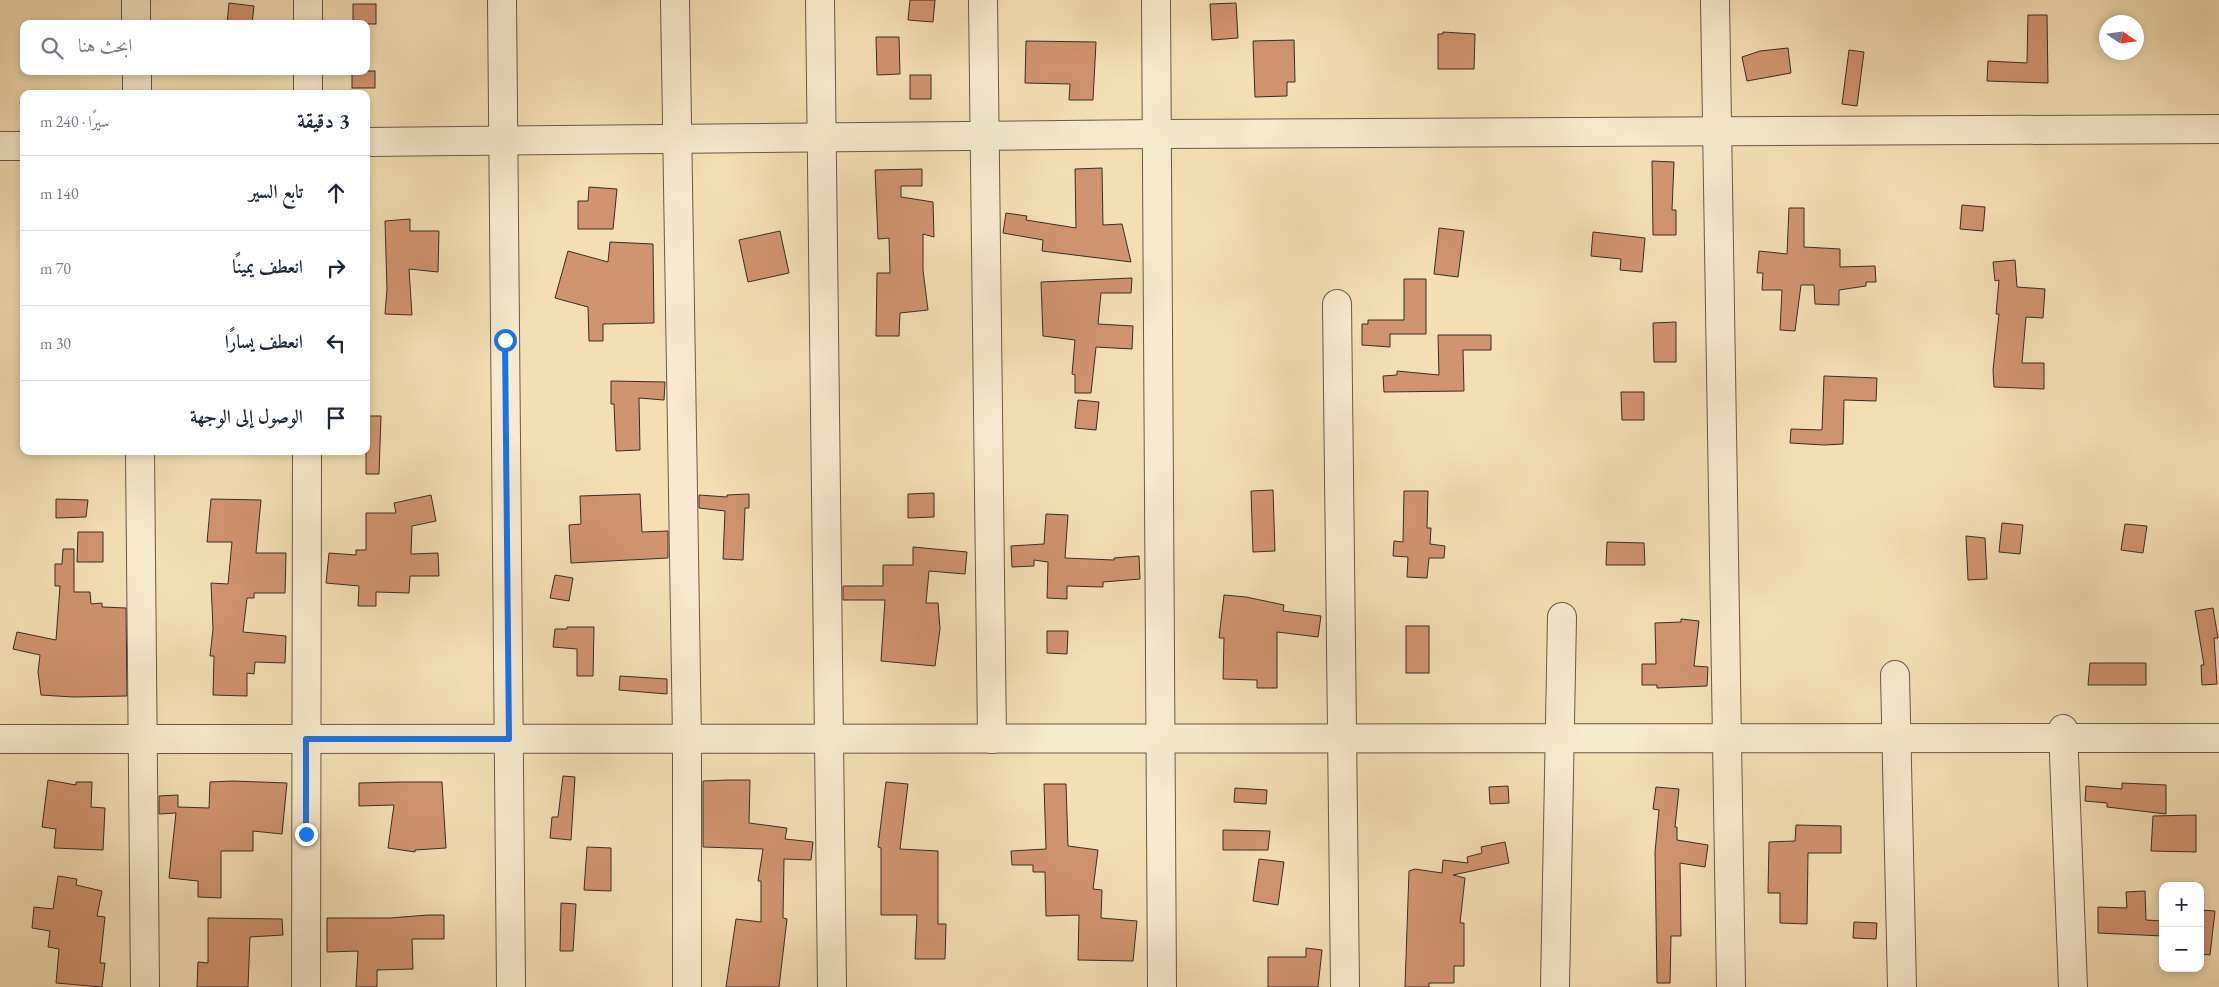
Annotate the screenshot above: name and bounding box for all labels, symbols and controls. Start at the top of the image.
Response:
north arrow [2099,15,2144,60]
search box [20,20,370,75]
text: ابحث هنا [78,33,132,58]
icon: search [38,34,66,62]
text: 3 دقيقة [297,107,350,134]
text: سيرًا · 240 m [40,111,110,132]
text: تابع السير [249,179,303,204]
icon: ahead [322,179,350,207]
text: 140 m [40,183,79,204]
text: انعطف يمينًا [232,254,303,279]
icon: right [322,254,350,282]
text: 70 m [40,258,71,279]
text: انعطف يسارًا [225,329,303,354]
icon: left [322,329,350,357]
route start [494,329,517,352]
text: 30 m [40,333,71,354]
text: الوصول إلى الوجهة [190,404,303,429]
icon: arrive [322,404,350,432]
route end [295,823,318,846]
map controls [2159,882,2204,972]
button: + [2159,882,2204,927]
button: − [2159,927,2204,972]

